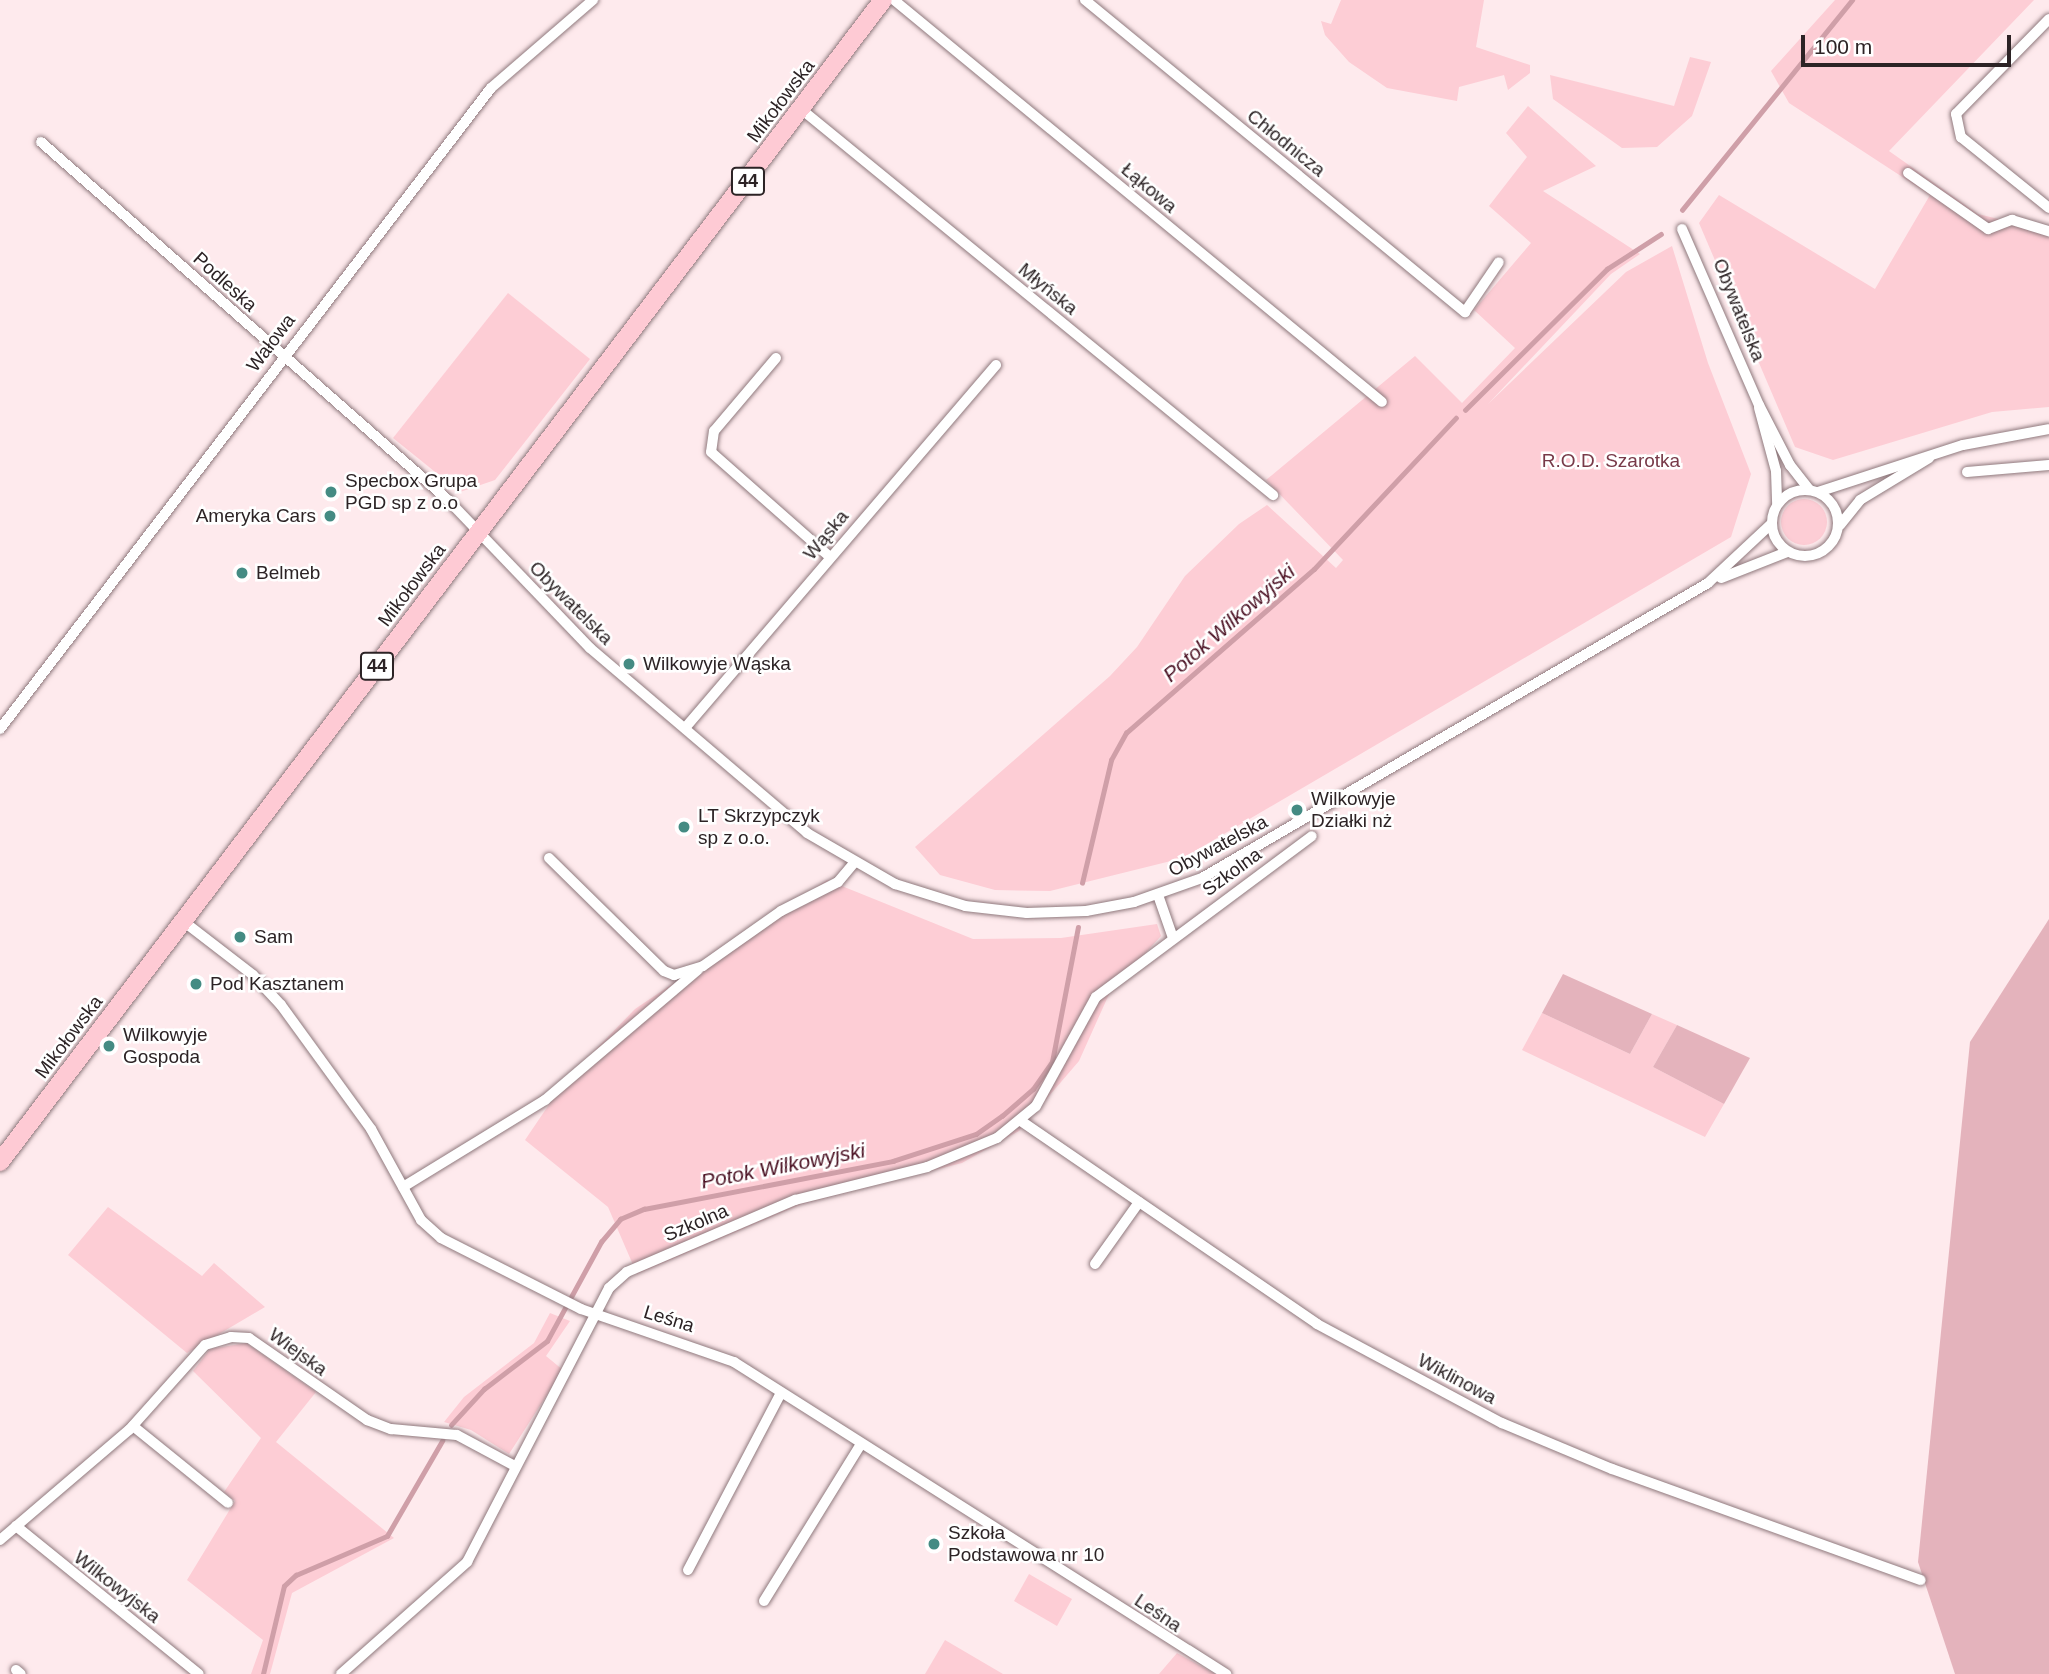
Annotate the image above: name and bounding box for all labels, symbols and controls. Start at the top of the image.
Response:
scale bar [1804,21,2014,65]
text: 100 m [1814,35,1872,58]
street label: Mikołowska [742,55,820,147]
street label: Chłodnicza [1242,105,1330,181]
street label: Łąkowa [1117,158,1181,218]
road number: 44 [730,166,766,196]
street label: Podleska [188,247,262,317]
street label: Obywatelska [1708,255,1770,365]
street label: Młyńska [1014,258,1082,320]
street label: Wałowa [242,309,300,377]
park label: R.O.D. Szarotka [1542,450,1680,472]
place label: Specbox Grupa PGD sp z o.o [345,470,477,514]
marker: Specbox Grupa PGD sp z o.o [323,484,339,500]
place label: Ameryka Cars [196,505,316,527]
street label: Wąska [799,505,853,565]
marker: Ameryka Cars [322,508,338,524]
street label: Mikołowska [373,539,451,631]
street label: Obywatelska [524,556,618,650]
water label: Potok Wilkowyjski [1158,559,1300,687]
place label: Belmeb [256,562,320,584]
marker: Belmeb [234,565,250,581]
road number: 44 [360,652,394,680]
place label: Wilkowyje Wąska [643,653,791,675]
marker: Wilkowyje Wąska [621,656,637,672]
place label: Wilkowyje Działki nż [1311,788,1395,832]
marker: Wilkowyje Działki nż [1289,802,1305,818]
place label: LT Skrzypczyk sp z o.o. [698,805,820,849]
street label: Obywatelska [1165,810,1271,882]
marker: LT Skrzypczyk sp z o.o. [676,819,692,835]
street label: Szkolna [1198,843,1266,901]
place label: Sam [254,926,293,948]
marker: Sam [232,929,248,945]
place label: Pod Kasztanem [210,973,344,995]
marker: Pod Kasztanem [188,976,204,992]
street label: Mikołowska [30,991,108,1083]
place label: Wilkowyje Gospoda [123,1024,207,1068]
marker: Wilkowyje Gospoda [101,1038,117,1054]
water label: Potok Wilkowyjski [699,1138,867,1194]
street label: Szkolna [660,1199,732,1247]
street label: Leśna [641,1301,697,1337]
street label: Wiejska [264,1323,332,1381]
street label: Wiklinowa [1414,1349,1500,1409]
place label: Szkoła Podstawowa nr 10 [948,1522,1104,1566]
marker: Szkoła Podstawowa nr 10 [926,1536,942,1552]
street label: Wilkowyjska [69,1546,165,1628]
street label: Leśna [1130,1589,1186,1637]

